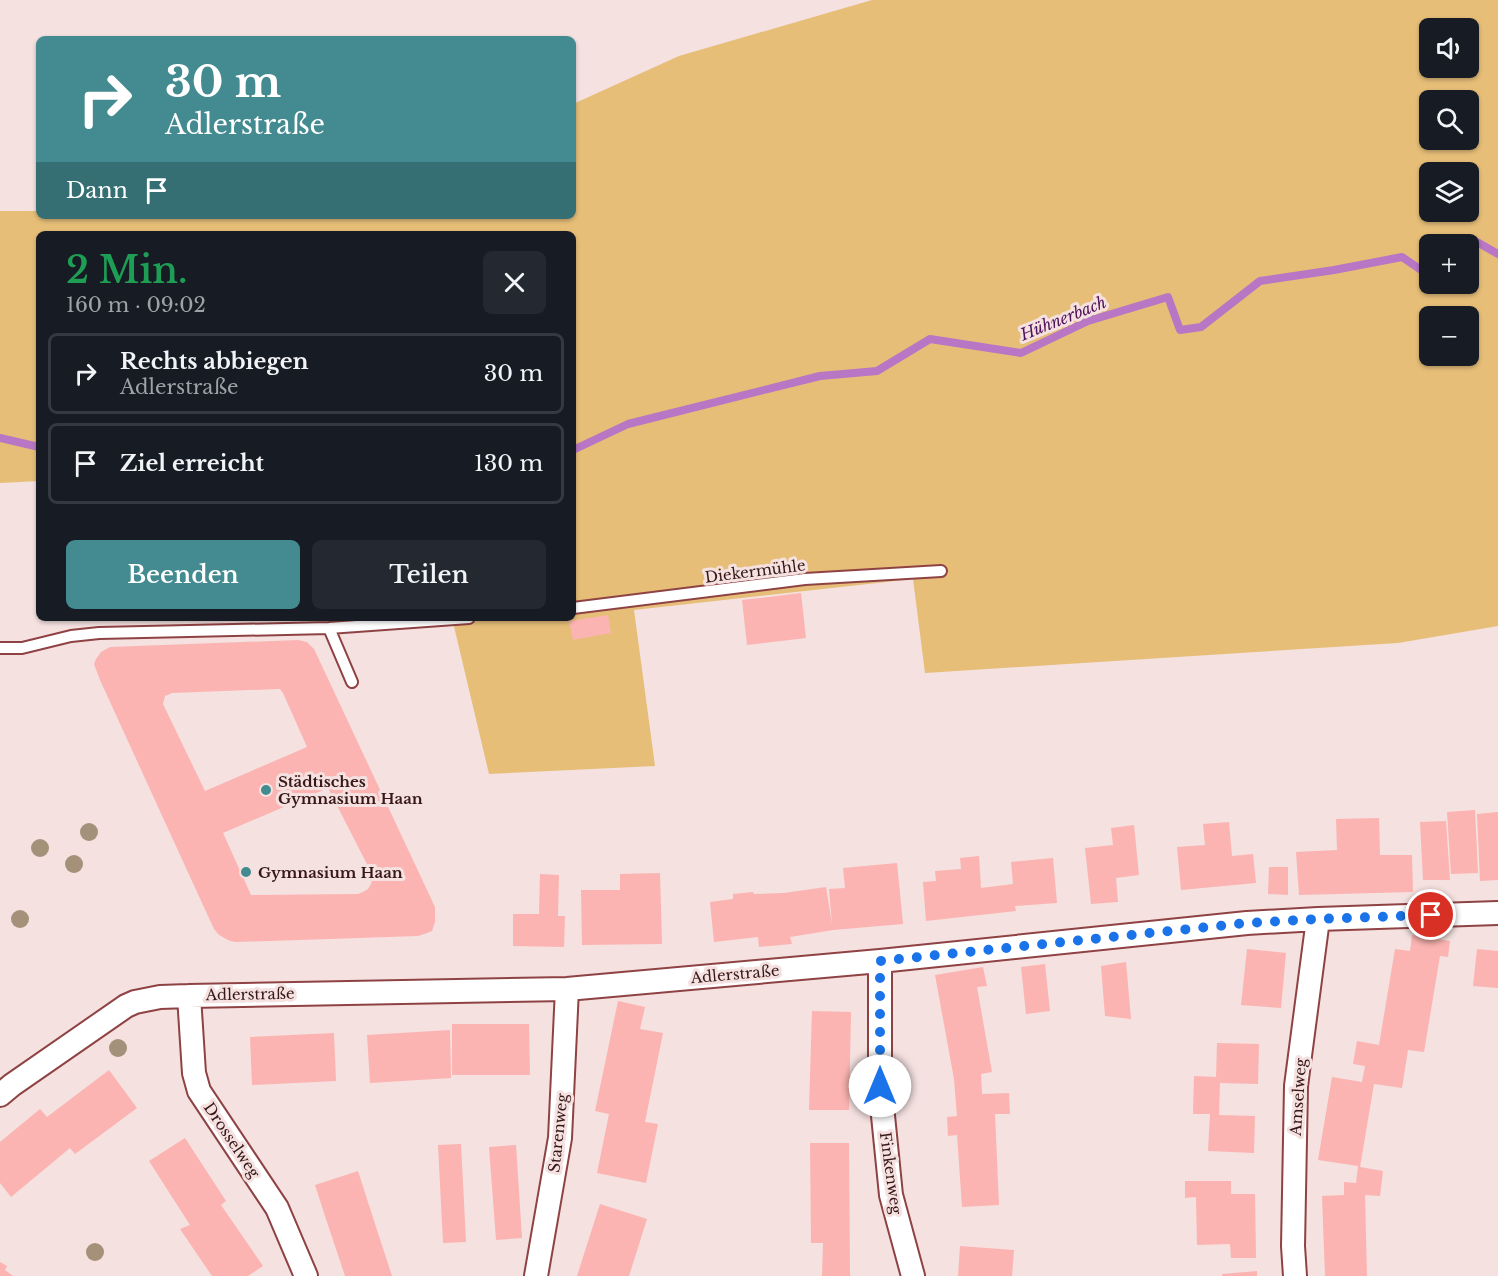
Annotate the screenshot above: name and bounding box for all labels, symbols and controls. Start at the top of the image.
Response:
map controls [1419,18,1479,366]
button: sound [1419,18,1479,78]
text: 30 m [165,56,281,108]
icon: right [66,60,144,138]
button: search [1419,90,1479,150]
text: Adlerstraße [165,108,325,141]
button: layers [1419,162,1479,222]
icon: arrive [140,174,173,207]
text: Dann [66,177,128,204]
button: + [1419,234,1479,294]
text: 2 Min. [66,248,187,293]
button: close [483,251,546,314]
water label: Hühnerbach [1016,292,1109,345]
text: 160 m · 09:02 [66,293,206,317]
button: − [1419,306,1479,366]
text: Rechts abbiegen [120,348,309,375]
icon: right [69,357,102,390]
text: 30 m [484,360,543,387]
text: Adlerstraße [120,375,239,399]
icon: arrive [69,447,102,480]
text: Ziel erreicht [120,450,264,477]
text: 130 m [474,450,543,477]
button: Beenden [66,540,300,609]
button: Teilen [312,540,546,609]
street label: Diekermühle [704,555,806,587]
place label: Städtisches Gymnasium Haan [278,772,423,808]
marker: Städtisches Gymnasium Haan [259,783,273,797]
place label: Gymnasium Haan [258,863,403,882]
marker: Gymnasium Haan [239,865,253,879]
pin [1405,889,1456,940]
icon: arrive [1414,898,1447,931]
street label: Adlerstraße [689,961,780,987]
street label: Adlerstraße [204,984,295,1004]
position arrow [848,1054,912,1118]
street label: Amselweg [1286,1056,1310,1138]
street label: Starenweg [544,1092,572,1173]
street label: Drosselweg [200,1099,265,1182]
street label: Finkenweg [876,1131,906,1216]

